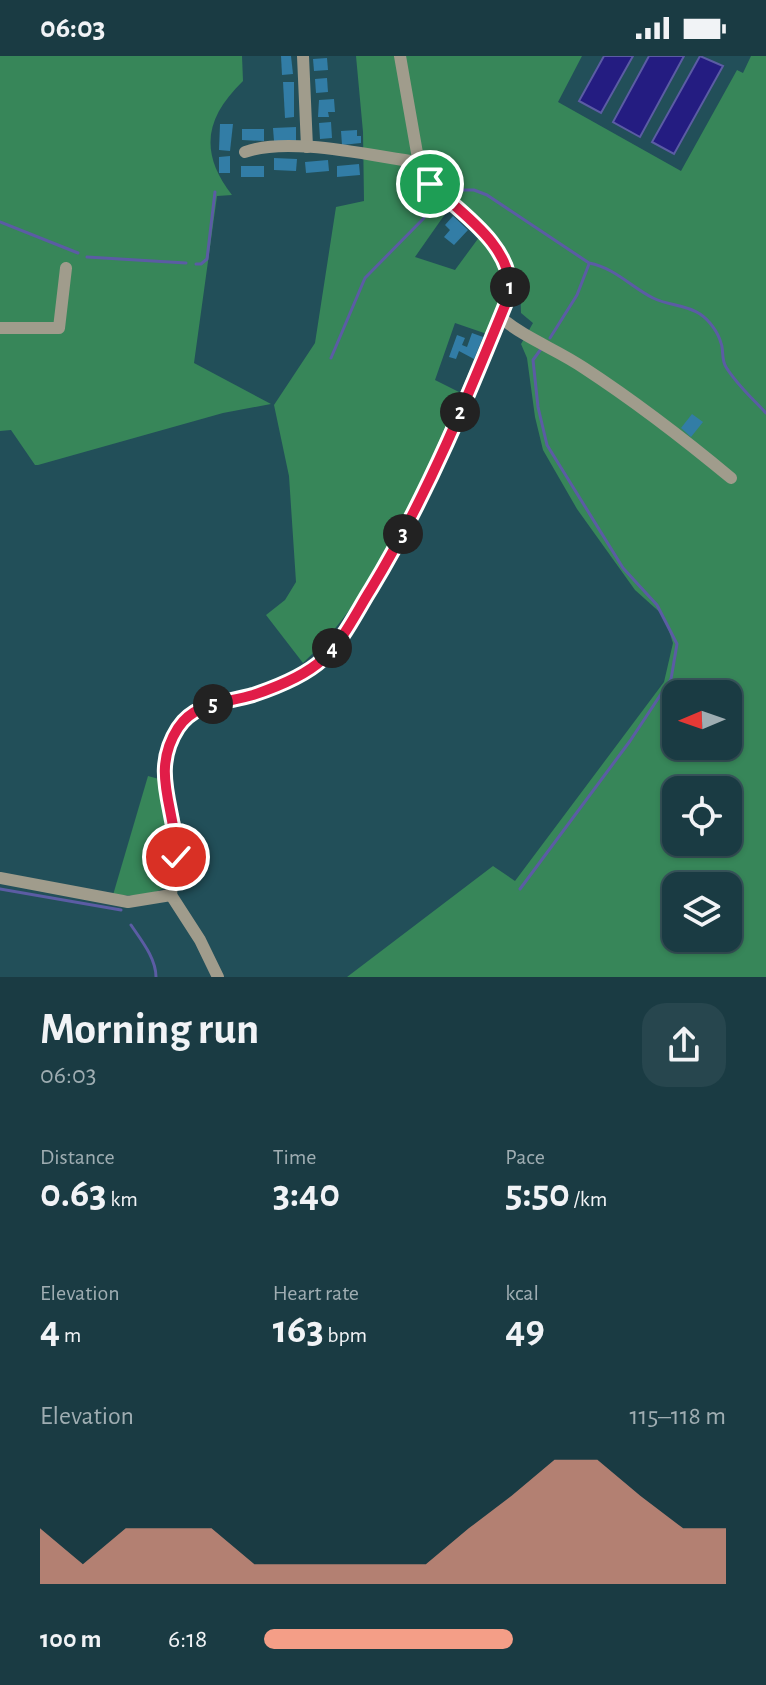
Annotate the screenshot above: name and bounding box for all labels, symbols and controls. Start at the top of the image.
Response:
text: 06:03 [40,13,106,43]
pin [396,150,464,218]
icon: arrive [408,162,452,206]
pin: 1 [490,267,530,307]
text: 1 [506,276,514,298]
pin: 2 [440,392,480,432]
text: 2 [455,401,465,423]
pin: 3 [383,514,423,554]
text: 3 [398,523,408,545]
pin: 4 [312,628,352,668]
text: 4 [326,637,338,659]
north arrow [662,680,742,760]
map controls [662,680,742,952]
pin: 5 [193,684,233,724]
text: 5 [208,693,218,715]
button: locate [662,776,742,856]
pin [142,823,210,891]
icon: check [154,835,198,879]
button: layers [662,872,742,952]
button: share [642,1003,726,1087]
text: Morning run [40,1008,259,1052]
text: 06:03 [40,1062,96,1088]
text: Distance [40,1146,115,1168]
text: Time [273,1146,317,1168]
text: Pace [505,1146,545,1168]
text: 0.63 [40,1174,107,1214]
text: 3:40 [273,1174,340,1214]
text: 5:50 [505,1174,570,1214]
text: km [107,1188,138,1210]
text: /km [570,1188,607,1210]
text: Elevation [40,1282,120,1304]
text: Heart rate [273,1282,359,1304]
text: kcal [505,1282,539,1304]
text: 4 [40,1310,60,1350]
text: 163 [273,1310,324,1350]
text: 49 [505,1310,545,1350]
text: m [60,1324,81,1346]
text: bpm [324,1324,367,1346]
text: Elevation [40,1403,134,1429]
text: 115–118 m [630,1403,726,1429]
text: 100 m [40,1626,101,1652]
text: 6:18 [168,1626,207,1652]

